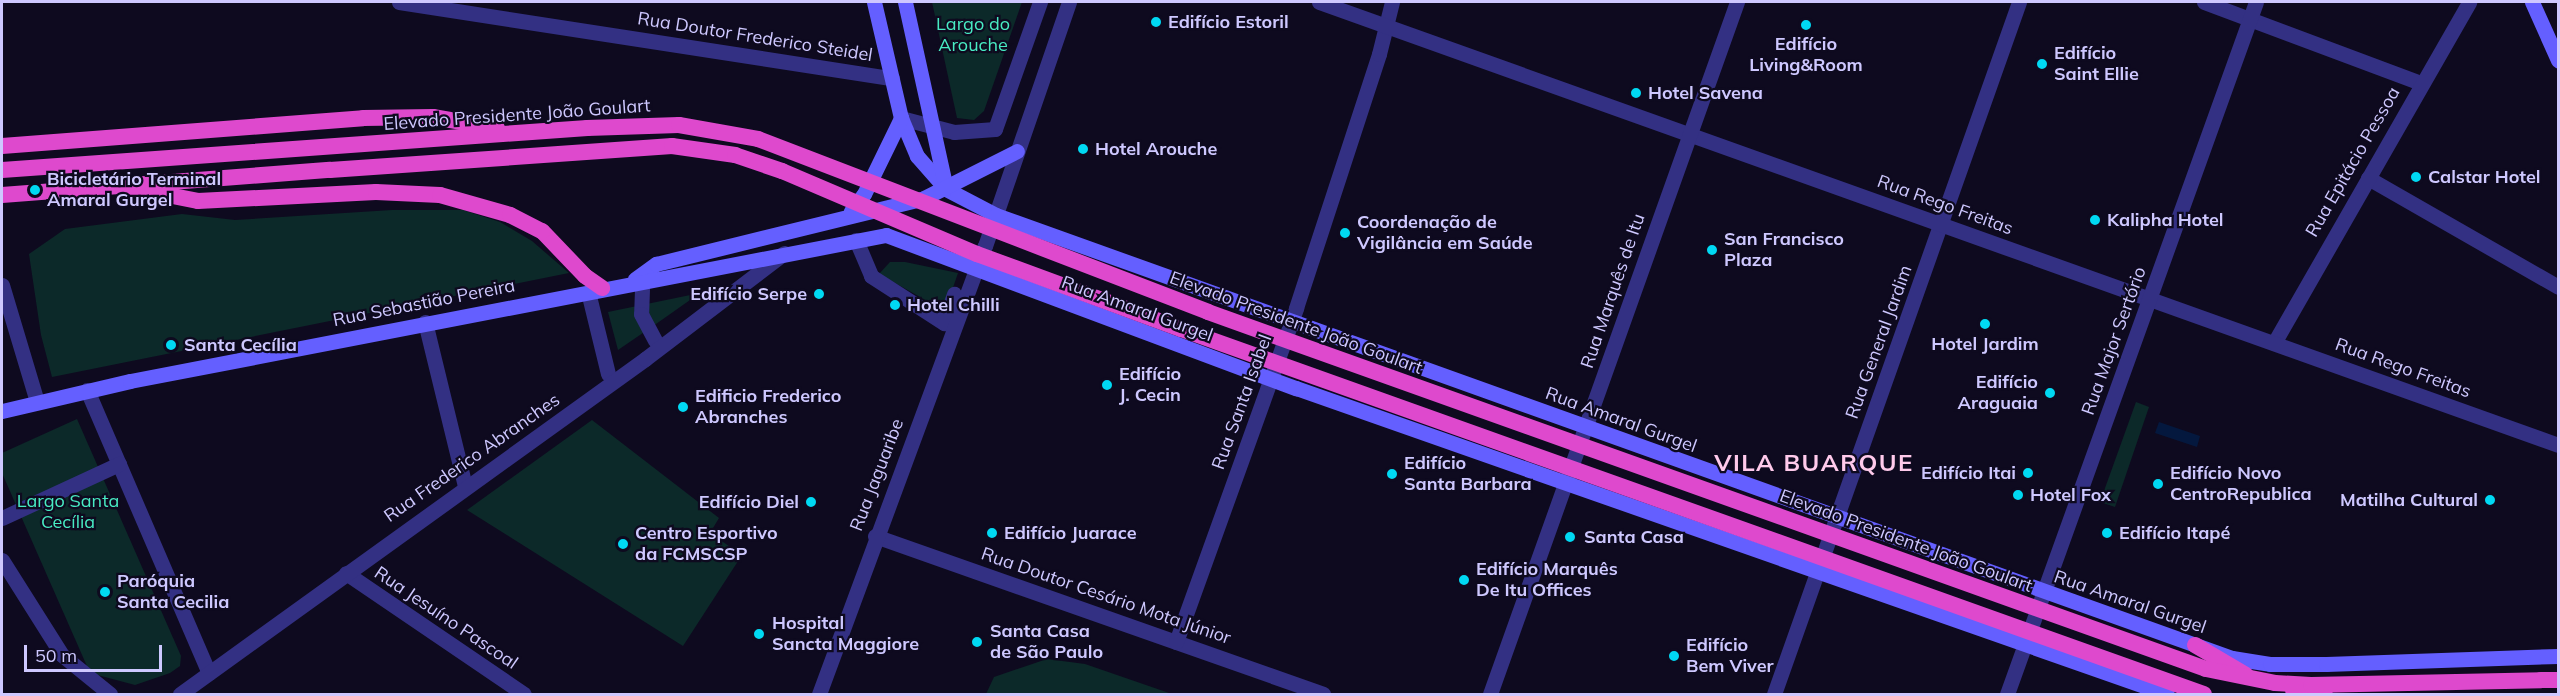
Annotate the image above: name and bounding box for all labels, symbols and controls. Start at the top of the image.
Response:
street label: Rua Doutor Frederico Steidel [636,8,874,66]
place label: Edifício Estoril [1168,11,1289,33]
park label: Largo do Arouche [936,14,1010,57]
marker: Edifício Estoril [1149,15,1163,29]
marker: Edifício Living&Room [1799,18,1813,32]
place label: Edifício Living&Room [1749,34,1863,76]
place label: Edifício Saint Ellie [2054,43,2139,86]
marker: Edifício Saint Ellie [2035,57,2049,71]
place label: Hotel Savena [1648,82,1763,104]
street label: Rua Epitácio Pessoa [2301,83,2405,241]
marker: Hotel Savena [1629,86,1643,100]
street label: Elevado Presidente João Goulart [383,95,651,135]
place label: Hotel Arouche [1095,138,1217,160]
marker: Hotel Arouche [1076,142,1090,156]
place label: Calstar Hotel [2428,166,2541,188]
place label: Bicicletário Terminal Amaral Gurgel [47,169,221,212]
street label: Rua Rego Freitas [1874,170,2016,240]
marker: Calstar Hotel [2409,170,2423,184]
marker: Bicicletário Terminal Amaral Gurgel [28,183,42,197]
place label: Kalipha Hotel [2107,209,2223,231]
street label: Rua Marquês de Itu [1576,211,1650,371]
place label: Coordenação de Vigilância em Saúde [1357,212,1533,254]
marker: Kalipha Hotel [2088,213,2102,227]
marker: Coordenação de Vigilância em Saúde [1338,226,1352,240]
place label: San Francisco Plaza [1724,229,1844,272]
marker: San Francisco Plaza [1705,243,1719,257]
street label: Rua General Jardim [1841,262,1917,422]
street label: Rua Major Sertório [2077,264,2151,418]
street label: Elevado Presidente João Goulart [1167,267,1425,379]
street label: Rua Amaral Gurgel [1058,272,1216,346]
street label: Rua Sebastião Pereira [331,275,517,331]
place label: Edifício Serpe [690,283,807,305]
marker: Edifício Serpe [812,287,826,301]
place label: Hotel Chilli [907,294,1000,316]
marker: Hotel Chilli [888,298,902,312]
marker: Hotel Jardim [1978,317,1992,331]
street label: Rua Santa Isabel [1208,332,1276,472]
place label: Hotel Jardim [1931,333,2039,355]
street label: Rua Rego Freitas [2332,333,2474,403]
place label: Santa Cecília [184,334,297,356]
marker: Santa Cecília [162,336,180,354]
place label: Edifício J. Cecin [1119,364,1181,406]
place label: Edifício Araguaia [1957,372,2038,415]
marker: Edifício J. Cecin [1100,378,1114,392]
street label: Rua Amaral Gurgel [1542,383,1700,457]
place label: Edificio Frederico Abranches [695,386,841,428]
marker: Edifício Araguaia [2043,386,2057,400]
street label: Rua Frederico Abranches [380,389,564,527]
marker: Edificio Frederico Abranches [676,400,690,414]
street label: Rua Jaguaribe [846,416,908,534]
district label: VILA BUARQUE [1714,449,1914,477]
place label: Edifício Santa Barbara [1404,453,1532,496]
place label: Edifício Itai [1921,462,2016,484]
place label: Edifício Novo CentroRepublica [2170,463,2312,506]
marker: Edifício Itai [2021,466,2035,480]
marker: Edifício Santa Barbara [1385,467,1399,481]
marker: Edifício Novo CentroRepublica [2151,477,2165,491]
place label: Hotel Fox [2030,484,2111,506]
street label: Elevado Presidente João Goulart [1777,485,2035,597]
marker: Hotel Fox [2011,488,2025,502]
place label: Matilha Cultural [2340,489,2478,511]
park label: Largo Santa Cecília [17,491,119,534]
place label: Edifício Diel [699,491,799,513]
marker: Matilha Cultural [2483,493,2497,507]
marker: Edifício Diel [804,495,818,509]
place label: Edifício Juarace [1004,522,1136,544]
place label: Edifício Itapé [2119,522,2230,544]
place label: Centro Esportivo da FCMSCSP [635,523,778,566]
marker: Edifício Juarace [985,526,999,540]
place label: Santa Casa [1584,526,1684,548]
marker: Edifício Itapé [2100,526,2114,540]
marker: Santa Casa [1561,528,1579,546]
marker: Centro Esportivo da FCMSCSP [616,537,630,551]
street label: Rua Doutor Cesário Mota Júnior [978,543,1234,649]
place label: Edifício Marquês De Itu Offices [1476,559,1618,602]
street label: Rua Jesuíno Pascoal [370,562,522,674]
street label: Rua Amaral Gurgel [2051,566,2209,638]
place label: Paróquia Santa Cecilia [117,571,229,614]
marker: Edifício Marquês De Itu Offices [1457,573,1471,587]
marker: Paróquia Santa Cecilia [98,585,112,599]
place label: Hospital Sancta Maggiore [772,613,919,656]
place label: Santa Casa de São Paulo [990,621,1103,664]
marker: Hospital Sancta Maggiore [750,625,768,643]
scale bar [27,633,165,671]
marker: Santa Casa de São Paulo [968,633,986,651]
place label: Edifício Bem Viver [1686,635,1774,678]
text: 50 m [35,644,77,667]
marker: Edifício Bem Viver [1667,649,1681,663]

